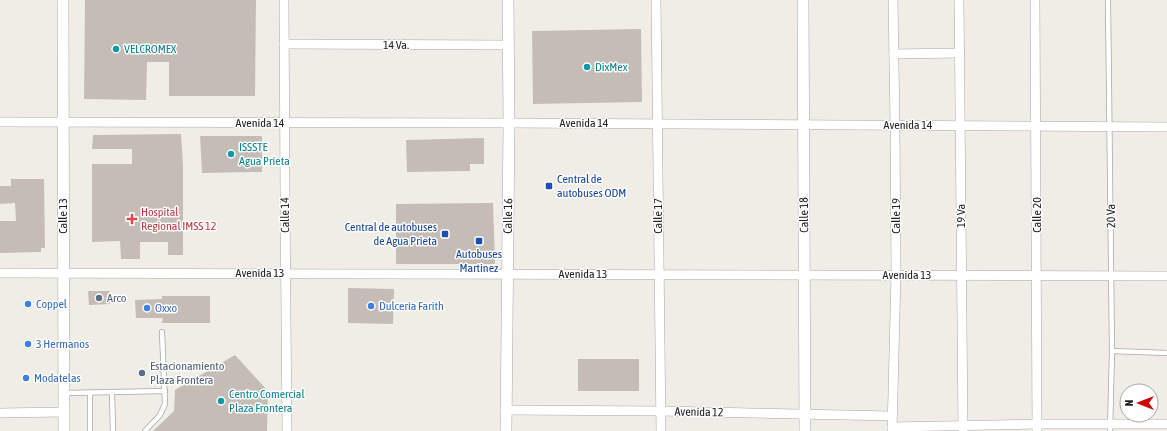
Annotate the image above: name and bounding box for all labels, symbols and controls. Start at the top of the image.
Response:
street label: 14 Va. [383,38,409,52]
place label: VELCROMEX [124,42,177,56]
marker: VELCROMEX [111,44,121,54]
place label: DixMex [595,60,628,74]
marker: DixMex [582,62,592,72]
street label: Avenida 14 [236,116,285,130]
street label: Avenida 14 [560,116,609,130]
street label: Avenida 14 [884,118,933,132]
place label: ISSSTE Agua Prieta [239,140,290,168]
marker: ISSSTE Agua Prieta [226,149,236,159]
place label: Central de autobuses ODM [557,172,626,200]
marker: Central de autobuses ODM [544,181,554,191]
street label: Calle 14 [278,197,292,233]
street label: Calle 18 [797,197,811,233]
street label: Calle 20 [1030,197,1044,233]
street label: Calle 13 [56,198,70,234]
street label: Calle 16 [501,198,515,234]
street label: Calle 17 [651,198,665,234]
street label: Calle 19 [889,198,903,234]
street label: 19 Va [954,204,968,228]
street label: 20 Va [1104,204,1118,228]
place label: Hospital Regional IMSS 12 [141,205,216,233]
marker: Hospital Regional IMSS 12 [126,213,138,225]
place label: Central de autobuses de Agua Prieta [345,220,437,248]
marker: Central de autobuses de Agua Prieta [440,229,450,239]
marker: Autobuses Martinez [474,236,484,246]
place label: Autobuses Martinez [456,247,502,275]
street label: Avenida 13 [236,266,284,280]
street label: Avenida 13 [559,267,607,281]
street label: Avenida 13 [883,268,931,282]
place label: Arco [107,291,127,305]
marker: Arco [94,293,104,303]
place label: Coppel [36,297,68,311]
marker: Coppel [23,299,33,309]
place label: Dulcería Farith [379,299,444,313]
place label: Oxxo [155,301,178,315]
marker: Dulcería Farith [366,301,376,311]
marker: Oxxo [142,303,152,313]
place label: 3 Hermanos [36,337,89,351]
marker: 3 Hermanos [23,339,33,349]
place label: Estacionamiento Plaza Frontera [150,359,225,387]
marker: Estacionamiento Plaza Frontera [137,368,147,378]
place label: Modatelas [34,371,81,385]
marker: Modatelas [21,373,31,383]
north arrow [1119,383,1159,423]
place label: Centro Comercial Plaza Frontera [229,387,305,415]
marker: Centro Comercial Plaza Frontera [216,396,226,406]
text: N [1123,400,1135,406]
street label: Avenida 12 [674,405,724,419]

